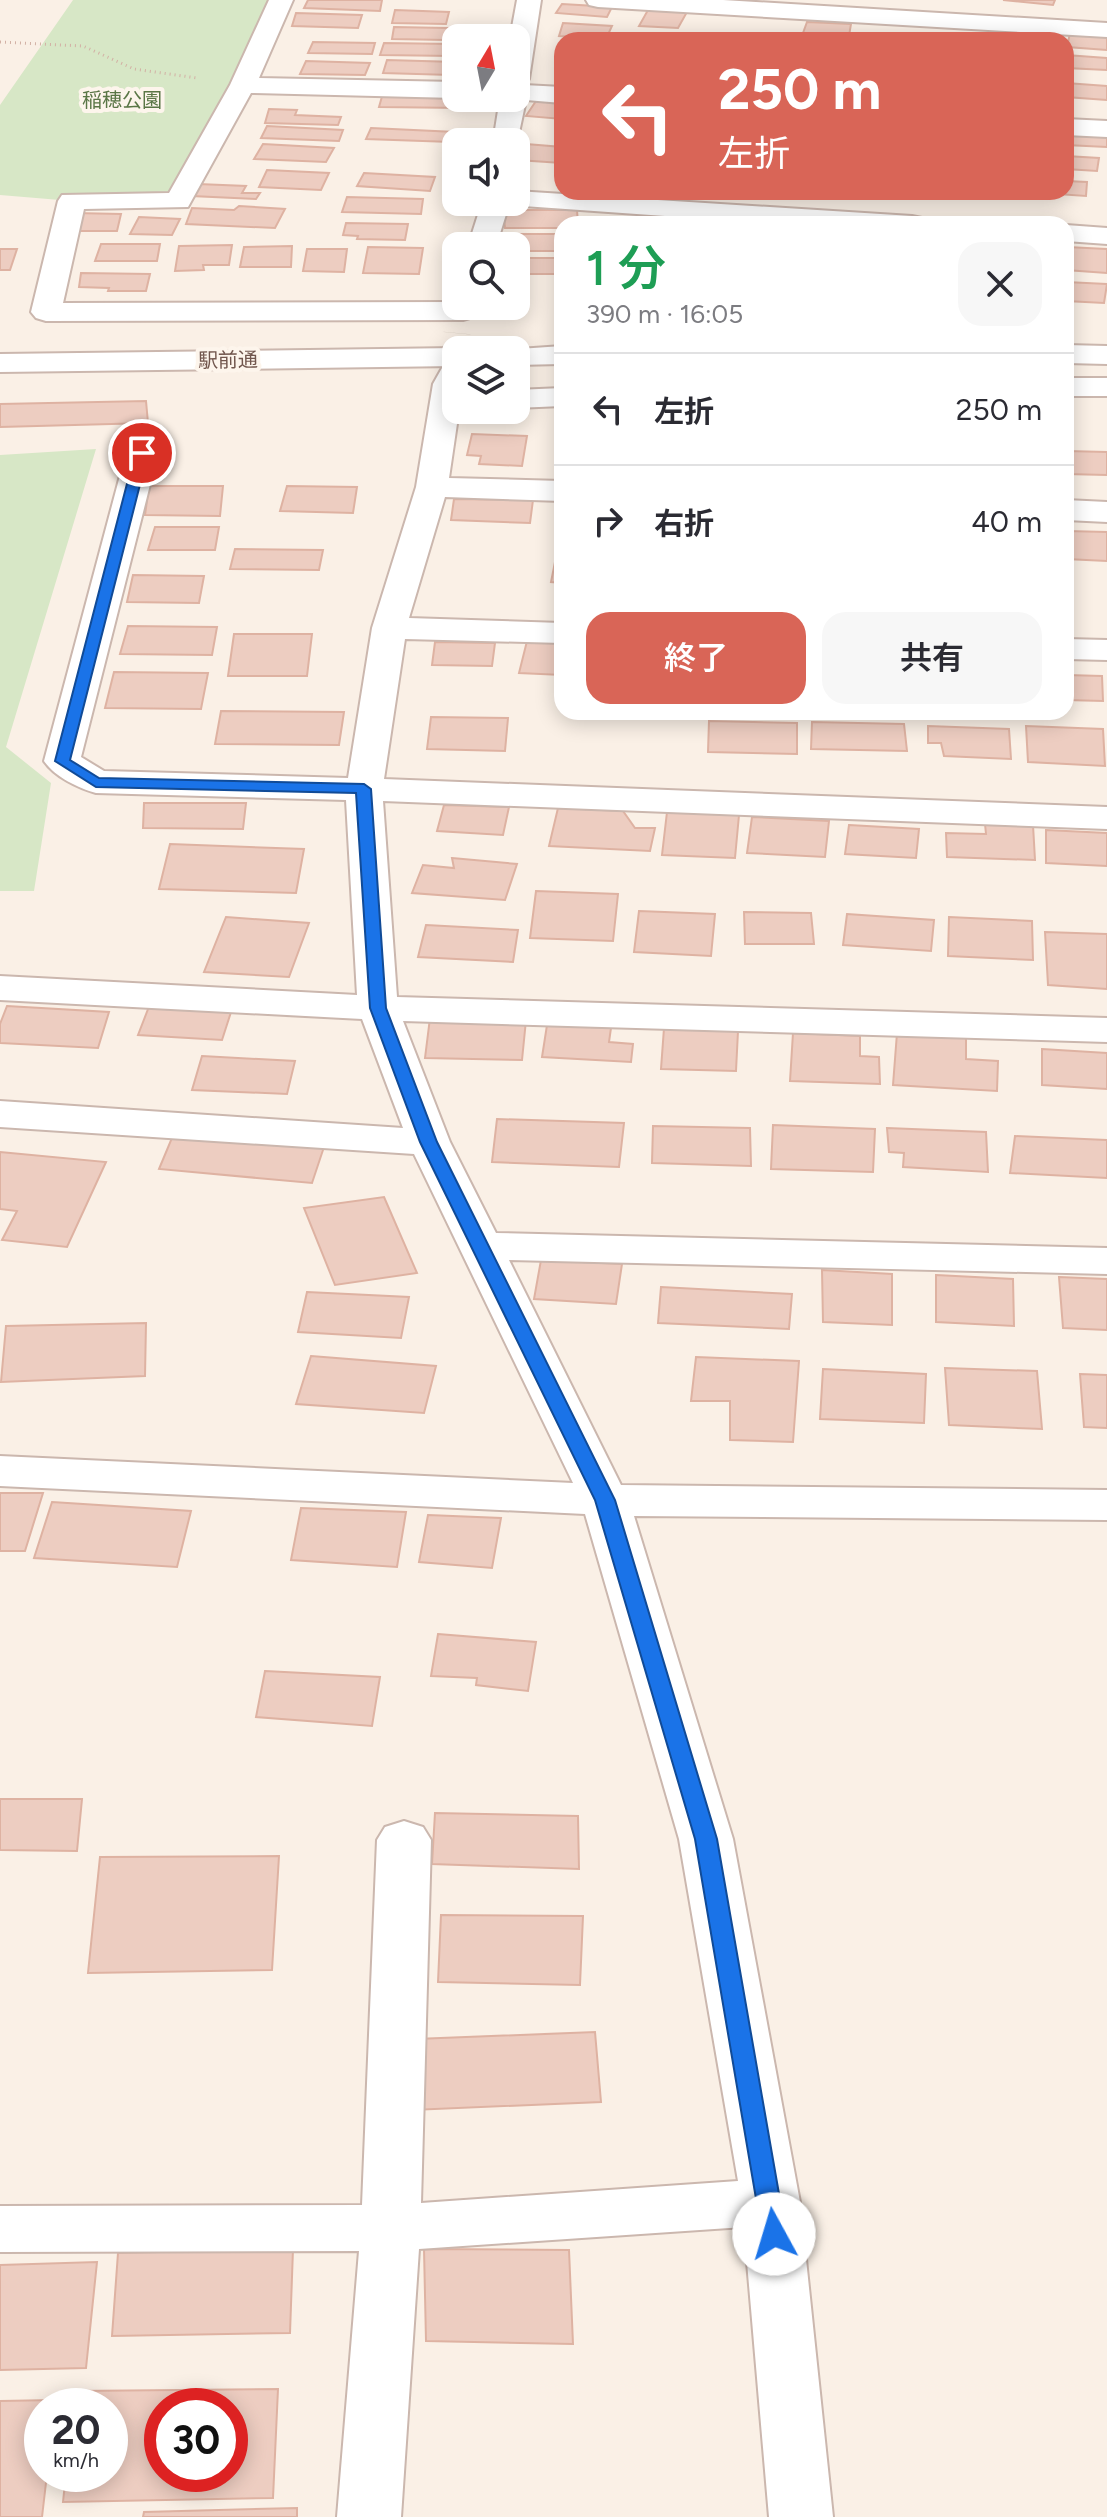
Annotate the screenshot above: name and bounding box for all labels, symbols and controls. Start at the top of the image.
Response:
north arrow [442,24,530,112]
map controls [442,24,530,424]
text: 250 m [718,56,881,123]
icon: left [586,64,690,168]
park label: 稲穂公園 [82,88,162,112]
button: sound [442,128,530,216]
text: 左折 [718,132,790,175]
button: search [442,232,530,320]
text: 1 分 [586,239,666,297]
button: close [958,242,1042,326]
text: 390 m · 16:05 [586,298,743,330]
button: layers [442,336,530,424]
street label: 駅前通 [198,347,258,373]
icon: left [586,387,630,431]
text: 250 m [956,391,1042,428]
text: 左折 [654,393,714,430]
pin [108,419,176,487]
icon: arrive [120,431,164,475]
icon: right [586,499,630,543]
text: 40 m [971,503,1042,540]
text: 右折 [654,505,714,542]
button: 終了 [586,612,806,704]
button: 共有 [822,612,1042,704]
position arrow [732,2192,816,2276]
speed limit sign: 30 [144,2388,248,2492]
text: 20 [51,2406,101,2454]
text: km/h [53,2448,99,2472]

